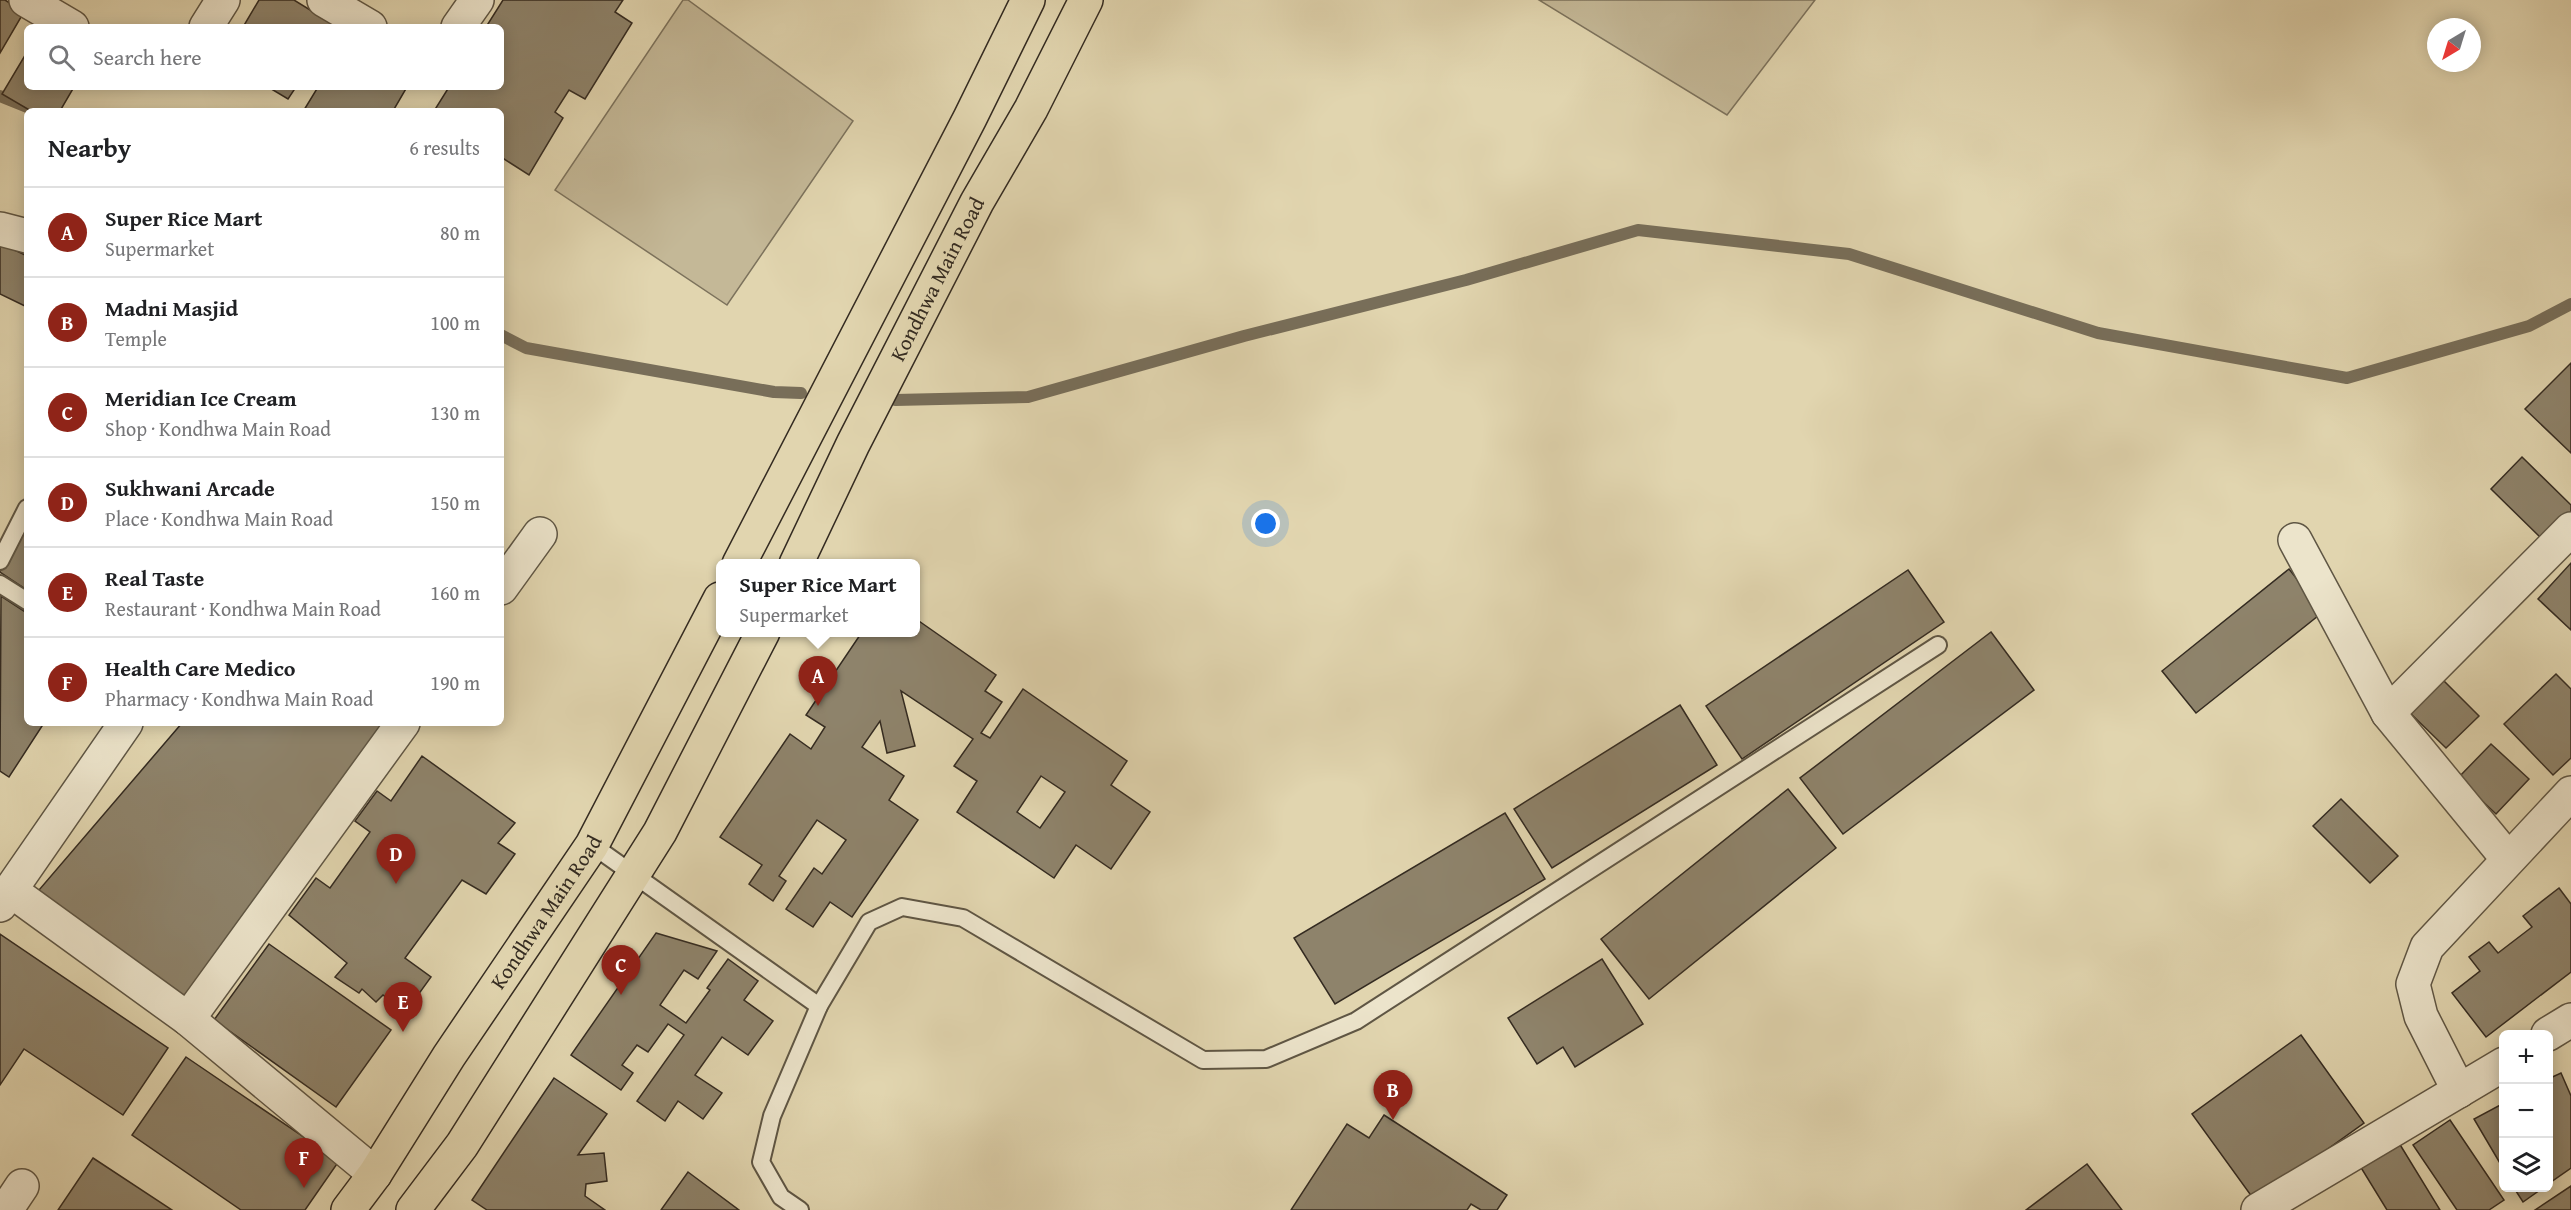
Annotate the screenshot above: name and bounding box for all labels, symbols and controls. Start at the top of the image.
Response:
north arrow [2427,18,2481,72]
search box [24,24,504,90]
icon: search [45,41,78,74]
text: Search here [93,41,202,73]
text: Nearby [48,128,131,167]
text: 6 results [409,133,480,162]
street label: Kondhwa Main Road [882,191,992,366]
text: Super Rice Mart [105,202,262,234]
text: A [61,218,74,247]
text: 80 m [440,218,480,247]
text: Supermarket [105,234,214,263]
text: Madni Masjid [105,292,238,324]
text: B [61,308,74,337]
text: 100 m [430,308,480,337]
text: Temple [105,324,167,353]
text: Meridian Ice Cream [105,382,297,414]
text: C [62,398,73,427]
text: 130 m [430,398,480,427]
text: Shop · Kondhwa Main Road [105,414,331,443]
text: Sukhwani Arcade [105,472,275,504]
text: D [61,488,74,517]
text: 150 m [430,488,480,517]
text: Place · Kondhwa Main Road [105,504,333,533]
your location [1251,509,1280,538]
popup [716,559,920,637]
text: Real Taste [105,562,204,594]
text: Super Rice Mart [739,568,897,600]
text: E [62,578,73,607]
text: 160 m [430,578,480,607]
text: Restaurant · Kondhwa Main Road [105,594,381,623]
text: Supermarket [739,600,849,629]
text: Health Care Medico [105,652,296,684]
pin: A [798,656,838,706]
text: F [62,668,73,697]
text: 190 m [430,668,480,697]
text: Pharmacy · Kondhwa Main Road [105,684,373,713]
street label: Kondhwa Main Road [483,829,610,995]
pin: D [376,834,416,884]
pin: C [602,946,640,995]
pin: E [384,982,422,1032]
map controls [2499,1030,2553,1192]
button: + [2499,1030,2553,1084]
pin: B [1374,1070,1412,1120]
button: − [2499,1084,2553,1138]
pin: F [284,1138,324,1188]
button: layers [2499,1138,2553,1192]

